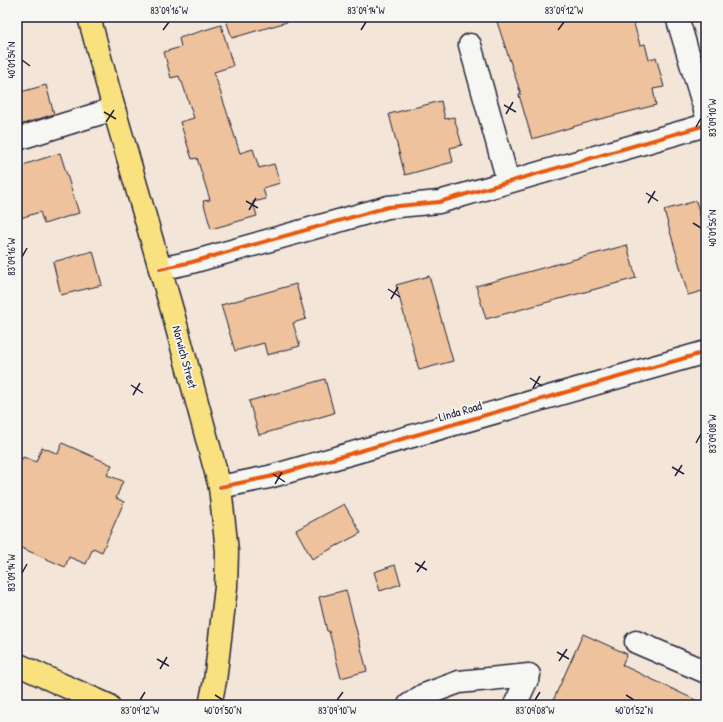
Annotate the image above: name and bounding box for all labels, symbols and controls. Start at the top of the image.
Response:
text: 83°09'16"W [150,4,189,17]
text: 83°09'14"W [347,4,386,17]
text: 83°09'12"W [545,4,584,17]
text: 40°01'54"N [5,42,18,78]
text: 83°09'10"W [706,98,719,137]
text: 40°01'56"N [706,210,719,246]
text: 83°09'16"W [5,237,18,276]
street label: Norwich Street [168,324,202,391]
street label: Linda Road [436,397,484,425]
text: 83°09'08"W [706,414,719,453]
text: 83°09'14"W [5,553,18,592]
text: 83°09'12"W [121,704,160,717]
text: 40°01'50"N [204,704,242,717]
text: 83°09'10"W [318,704,357,717]
text: 83°09'08"W [516,704,555,717]
text: 40°01'52"N [615,704,653,717]

